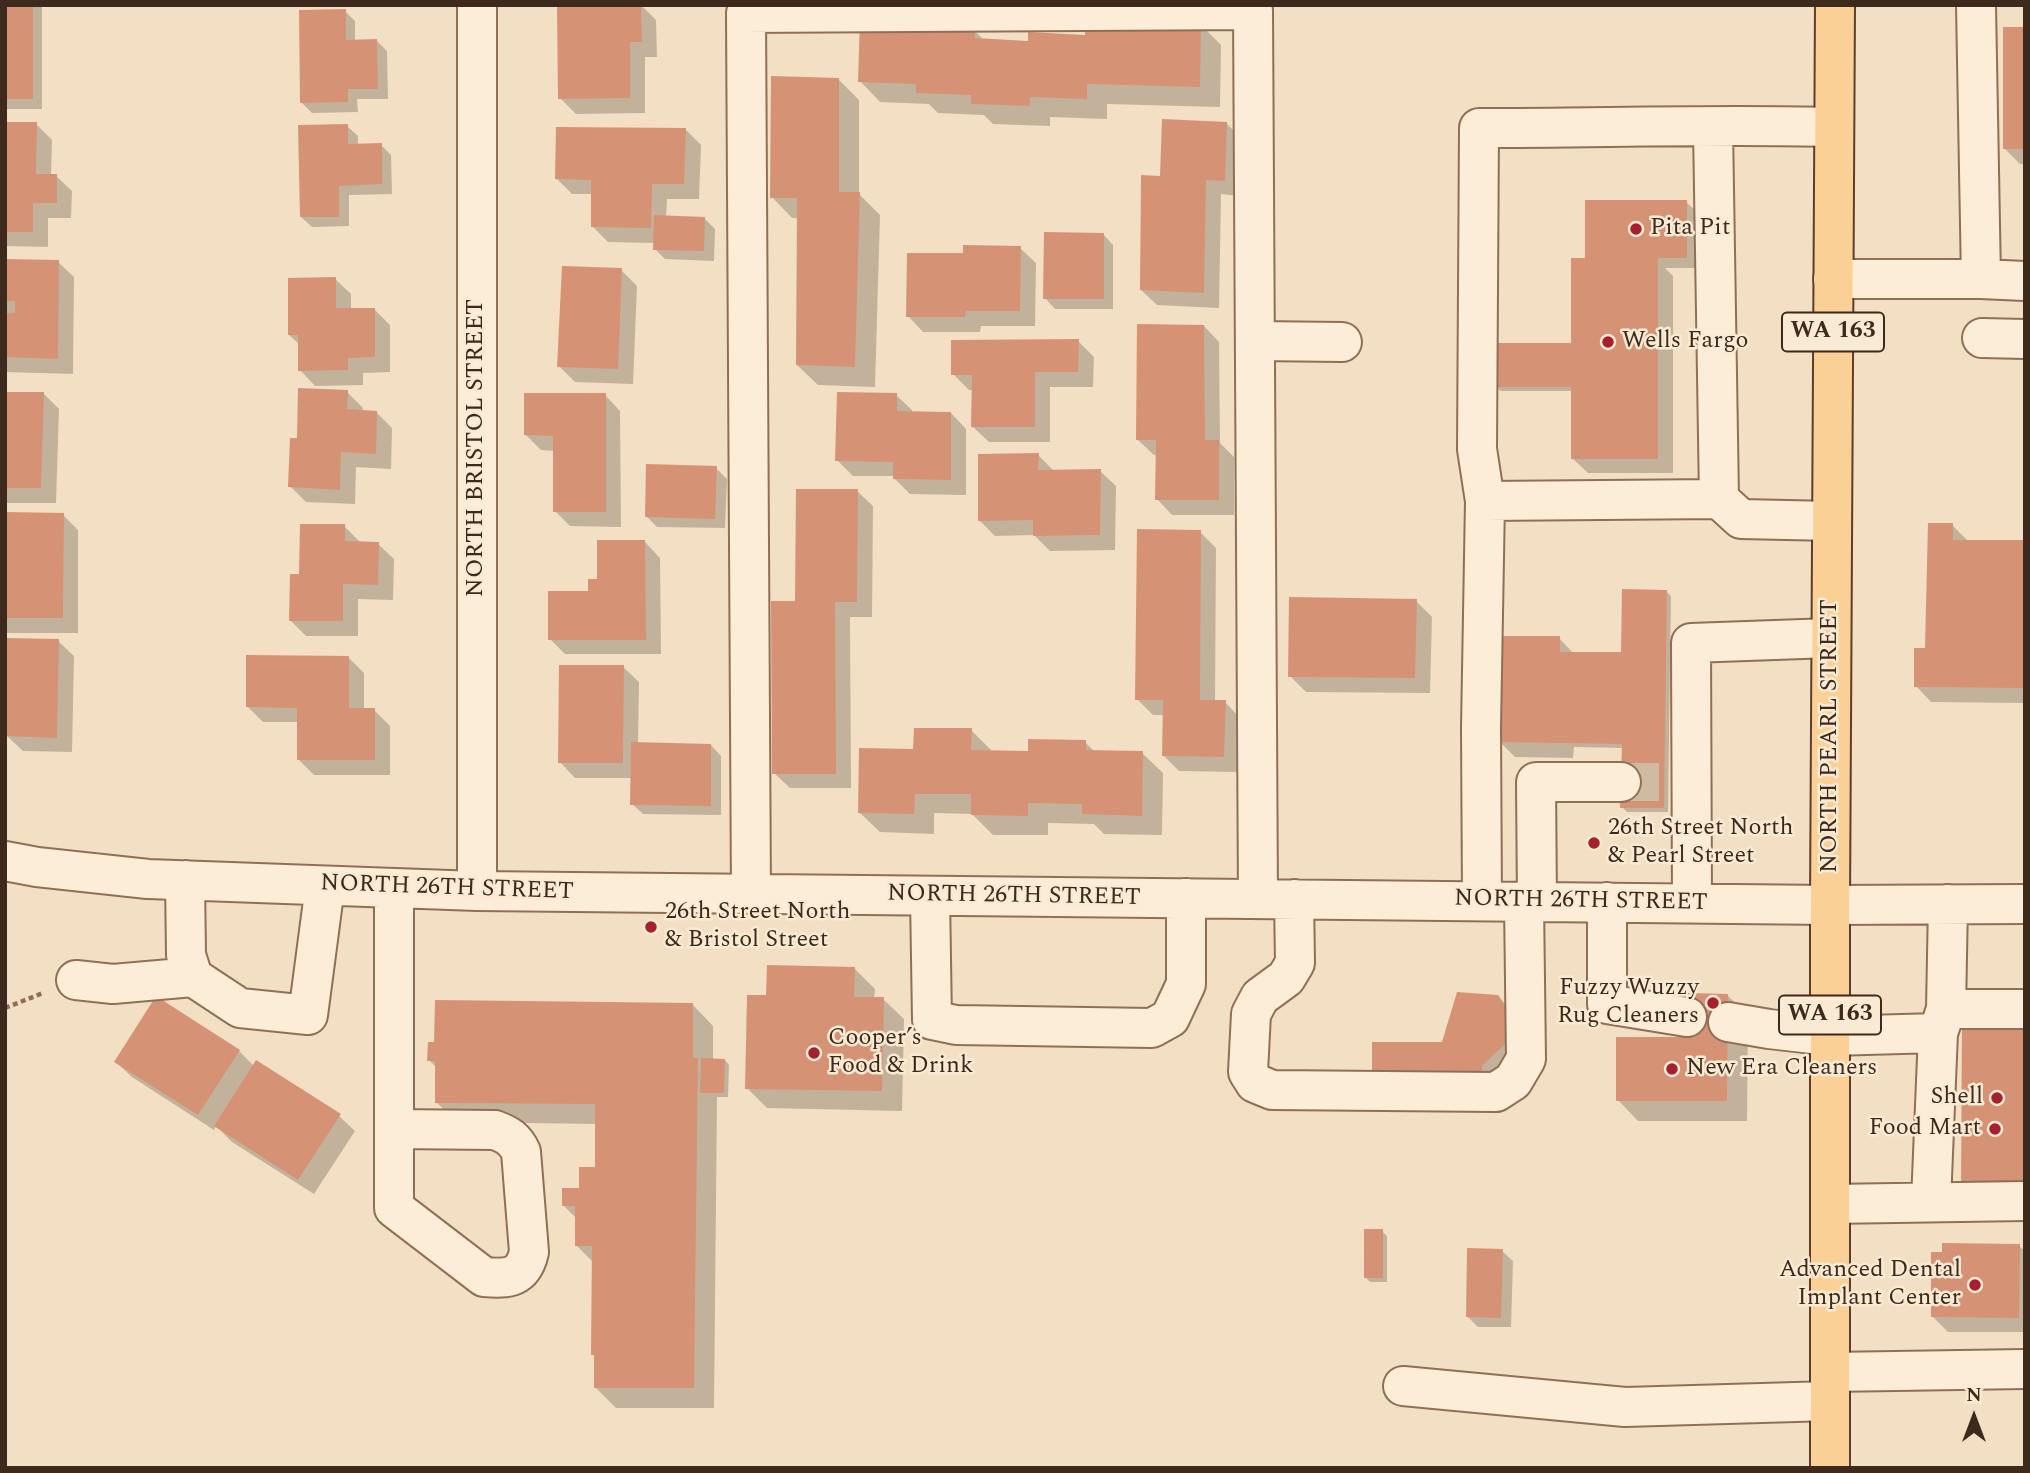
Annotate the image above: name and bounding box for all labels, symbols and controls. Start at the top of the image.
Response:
place label: Pita Pit [1650,215,1730,243]
marker: Pita Pit [1628,221,1644,237]
street label: NORTH BRISTOL STREET [463,299,491,597]
road number: WA 163 [1782,312,1884,352]
place label: Wells Fargo [1622,328,1749,356]
marker: Wells Fargo [1600,334,1616,350]
street label: NORTH PEARL STREET [1817,599,1845,873]
place label: 26th Street North & Pearl Street [1608,815,1794,871]
marker: 26th Street North & Pearl Street [1586,835,1602,851]
street label: NORTH 26TH STREET [320,870,574,908]
street label: NORTH 26TH STREET [887,880,1141,914]
street label: NORTH 26TH STREET [1454,885,1708,919]
place label: 26th Street North & Bristol Street [665,899,851,955]
marker: 26th Street North & Bristol Street [643,919,659,935]
place label: Fuzzy Wuzzy Rug Cleaners [1557,975,1699,1031]
marker: Fuzzy Wuzzy Rug Cleaners [1705,995,1721,1011]
road number: WA 163 [1779,996,1881,1034]
place label: Cooper’s Food & Drink [828,1025,973,1081]
marker: Cooper’s Food & Drink [806,1045,822,1061]
place label: New Era Cleaners [1686,1055,1877,1083]
marker: New Era Cleaners [1664,1061,1680,1077]
place label: Shell [1931,1084,1983,1112]
marker: Shell [1989,1090,2005,1106]
place label: Food Mart [1869,1115,1981,1143]
marker: Food Mart [1987,1121,2003,1137]
place label: Advanced Dental Implant Center [1779,1257,1961,1313]
marker: Advanced Dental Implant Center [1967,1277,1983,1293]
text: N [1966,1381,1982,1410]
north arrow [1939,1382,2009,1452]

